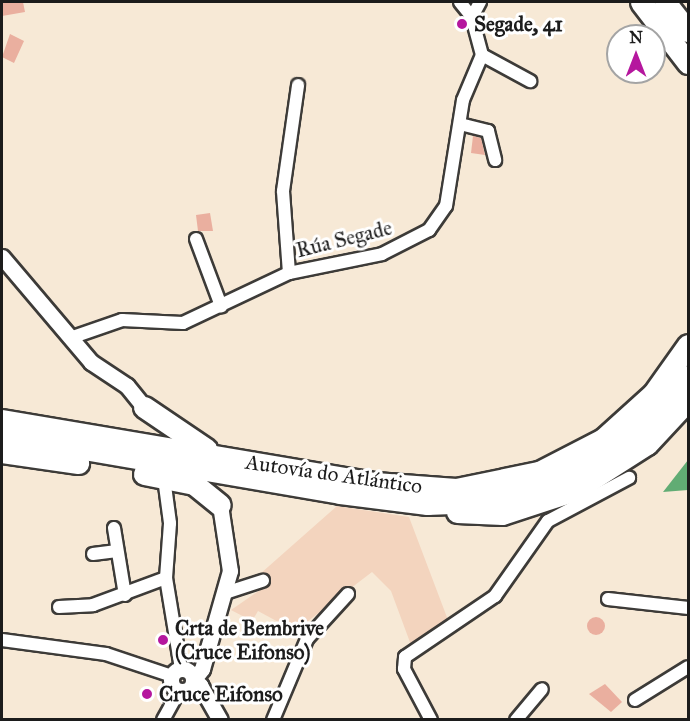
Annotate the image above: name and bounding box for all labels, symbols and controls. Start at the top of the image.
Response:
place label: Segade, 41 [474,11,563,37]
marker: Segade, 41 [455,17,469,31]
north arrow [606,24,666,84]
text: N [629,28,643,47]
street label: Rúa Segade [293,215,395,263]
street label: Autovía do Atlántico [244,449,424,499]
place label: Crta de Bembrive (Cruce Eifonso) [175,615,324,665]
marker: Crta de Bembrive (Cruce Eifonso) [156,633,170,647]
place label: Cruce Eifonso [159,681,283,707]
marker: Cruce Eifonso [140,687,154,701]

